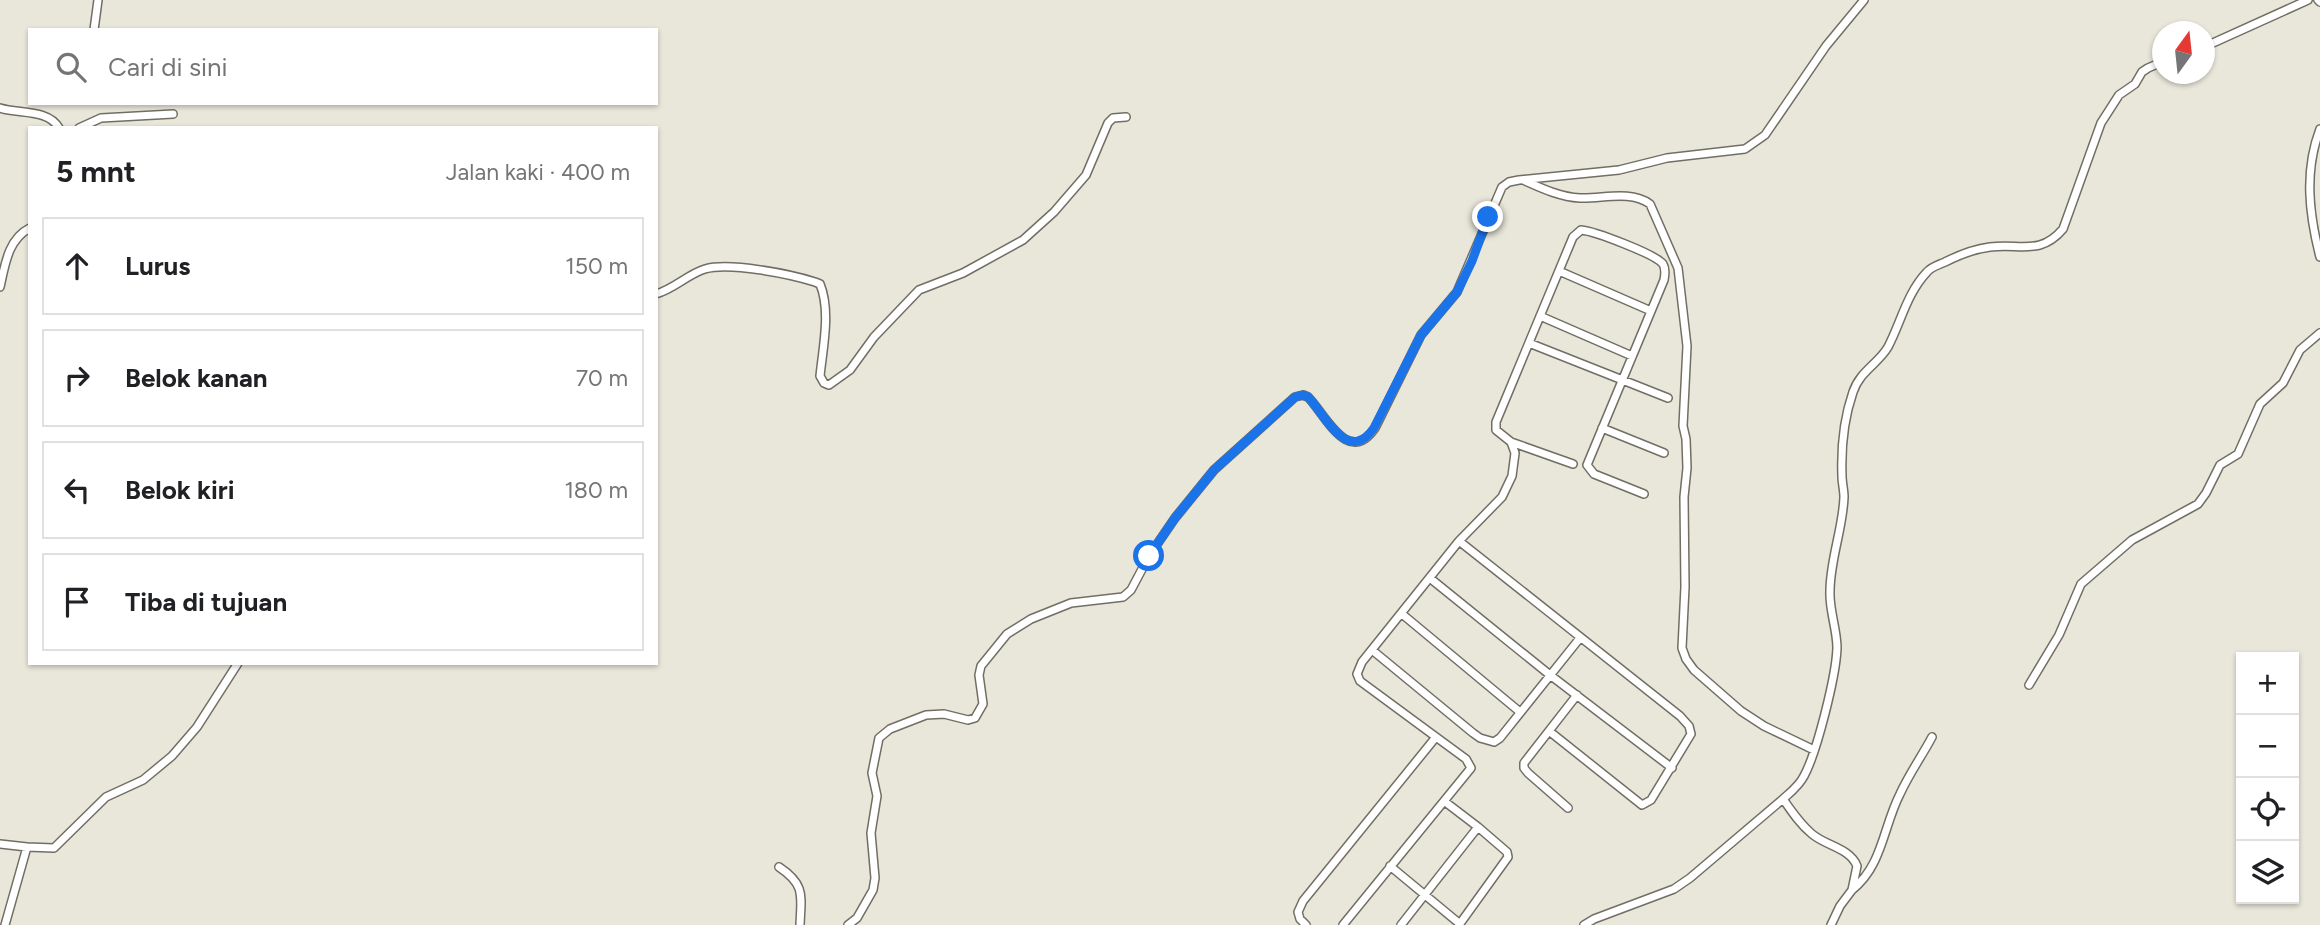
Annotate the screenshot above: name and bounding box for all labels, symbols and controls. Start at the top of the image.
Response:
north arrow [2152,21,2215,84]
search box [28,28,658,105]
icon: search [52,48,90,86]
text: Cari di sini [108,51,228,83]
text: 5 mnt [56,153,136,190]
text: Jalan kaki · 400 m [446,158,630,186]
route end [1472,201,1503,232]
icon: ahead [58,247,96,285]
text: Lurus [125,250,190,282]
text: 150 m [565,252,628,280]
icon: right [58,359,96,397]
text: Belok kanan [125,362,268,394]
text: 70 m [576,364,628,392]
icon: left [58,471,96,509]
text: Belok kiri [125,474,234,506]
text: 180 m [564,476,628,504]
route start [1133,540,1164,571]
icon: arrive [58,583,96,621]
text: Tiba di tujuan [125,586,287,618]
map controls [2236,652,2299,904]
button: + [2236,652,2299,715]
button: − [2236,715,2299,778]
button: locate [2236,778,2299,841]
button: layers [2236,841,2299,904]

